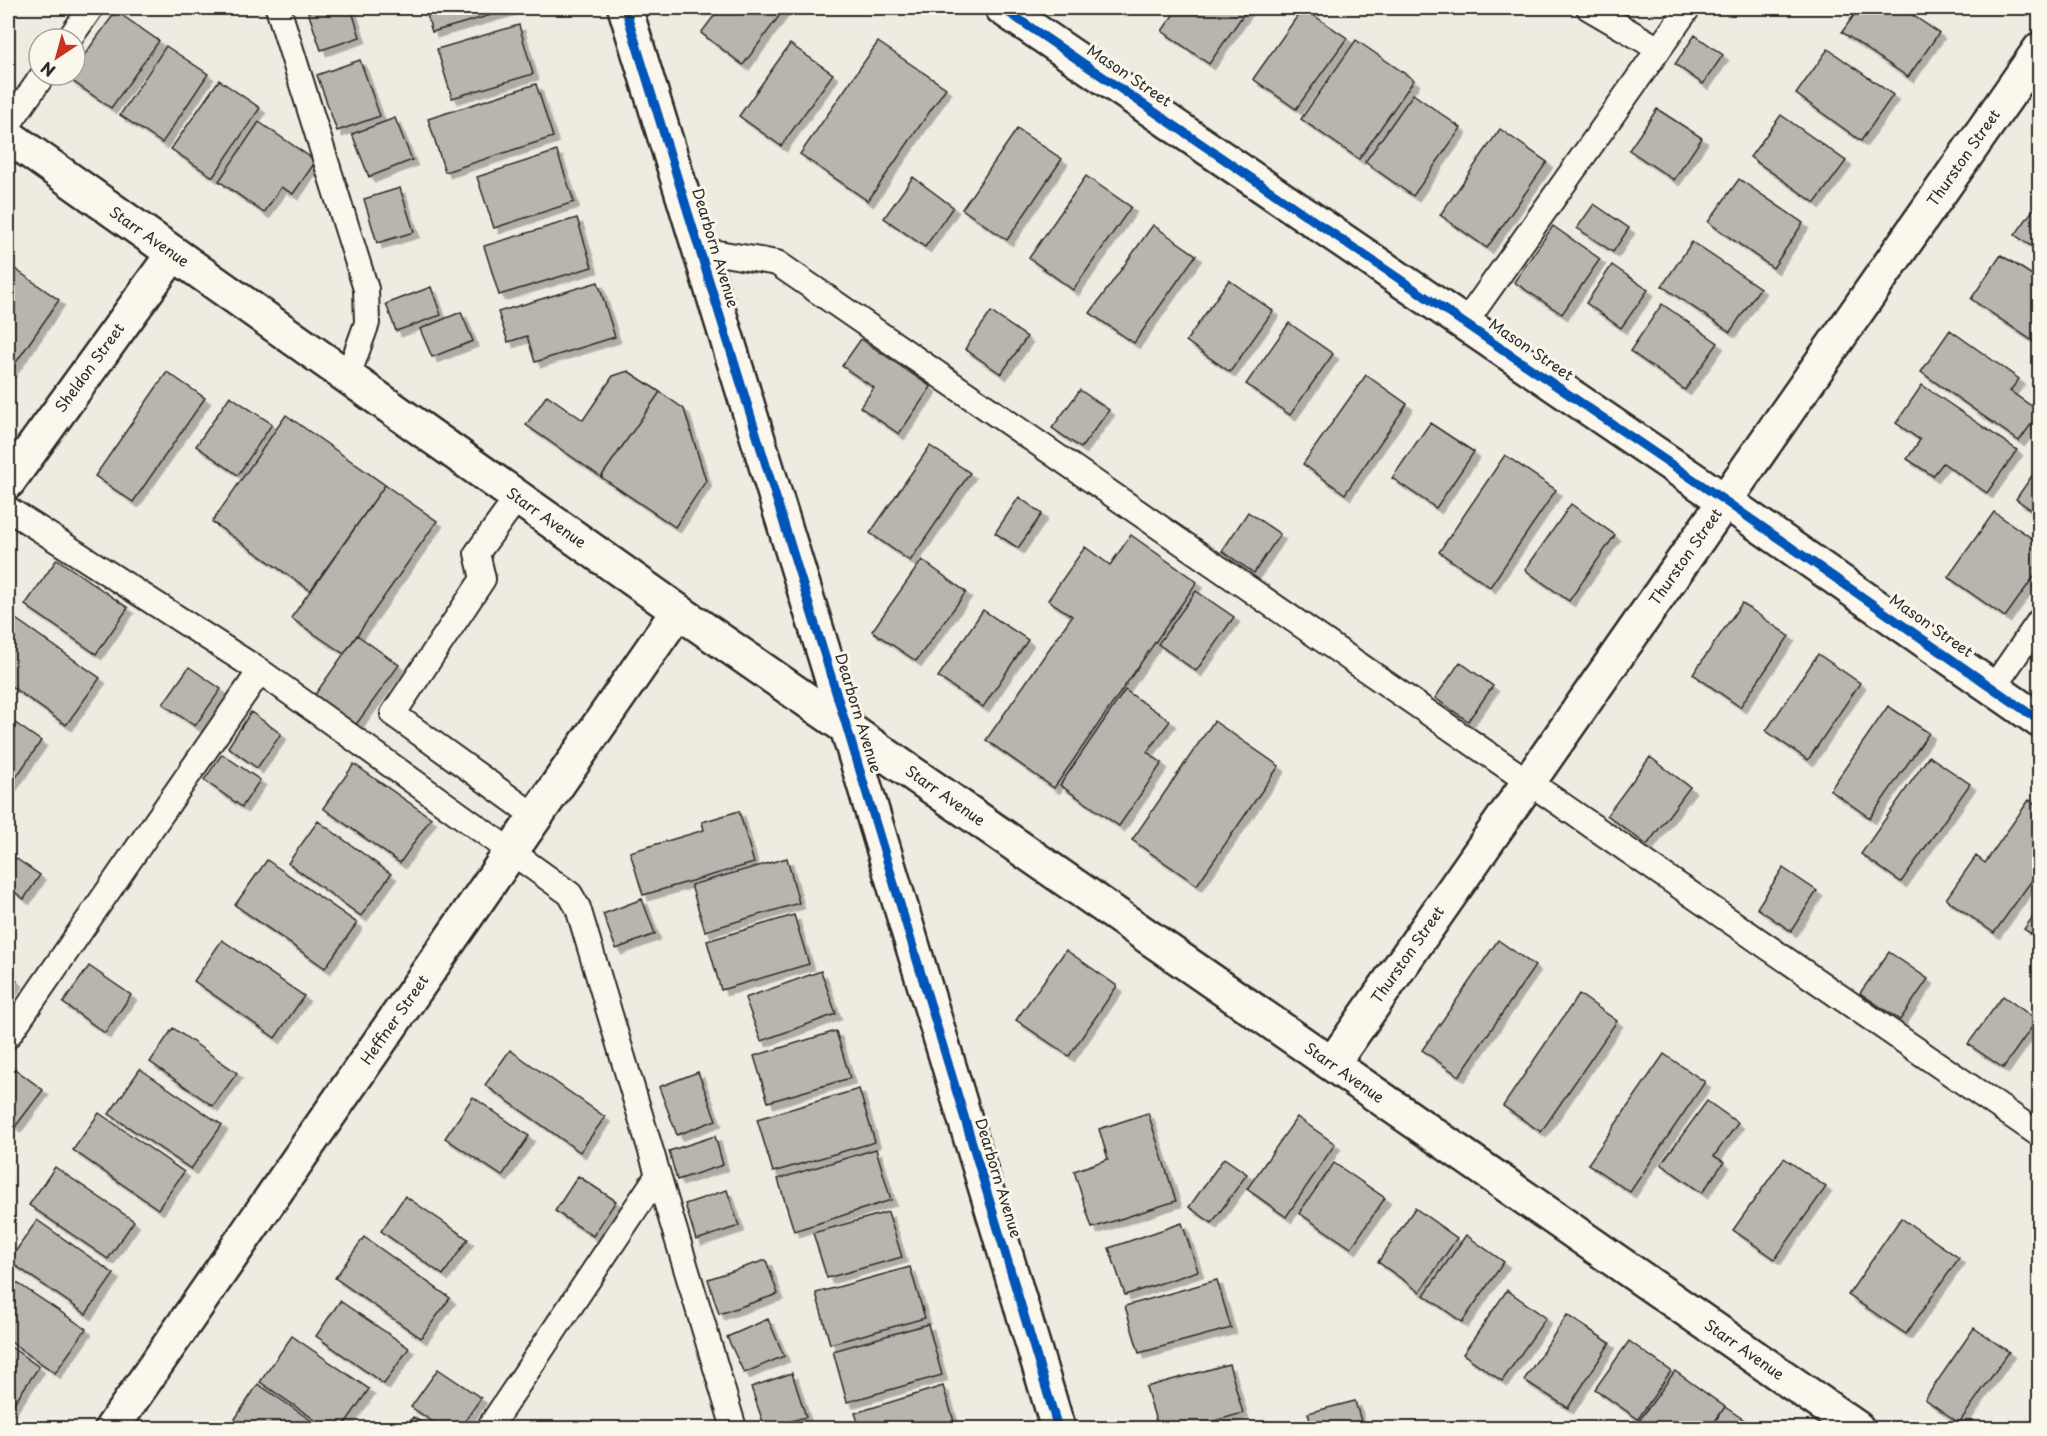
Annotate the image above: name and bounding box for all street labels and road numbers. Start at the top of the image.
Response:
street label: Mason Street [1083,38,1177,112]
street label: Thurston Street [1921,104,2005,210]
street label: Dearborn Avenue [687,185,746,310]
street label: Starr Avenue [105,200,195,272]
street label: Mason Street [1485,312,1579,386]
street label: Sheldon Street [48,317,129,417]
street label: Starr Avenue [502,481,592,553]
street label: Thurston Street [1643,503,1727,609]
street label: Mason Street [1885,587,1978,662]
street label: Dearborn Avenue [830,650,889,775]
street label: Starr Avenue [901,759,991,831]
street label: Thurston Street [1365,901,1449,1007]
street label: Heffner Street [354,969,433,1069]
street label: Starr Avenue [1300,1036,1390,1108]
street label: Dearborn Avenue [970,1115,1029,1240]
street label: Starr Avenue [1700,1313,1790,1385]

